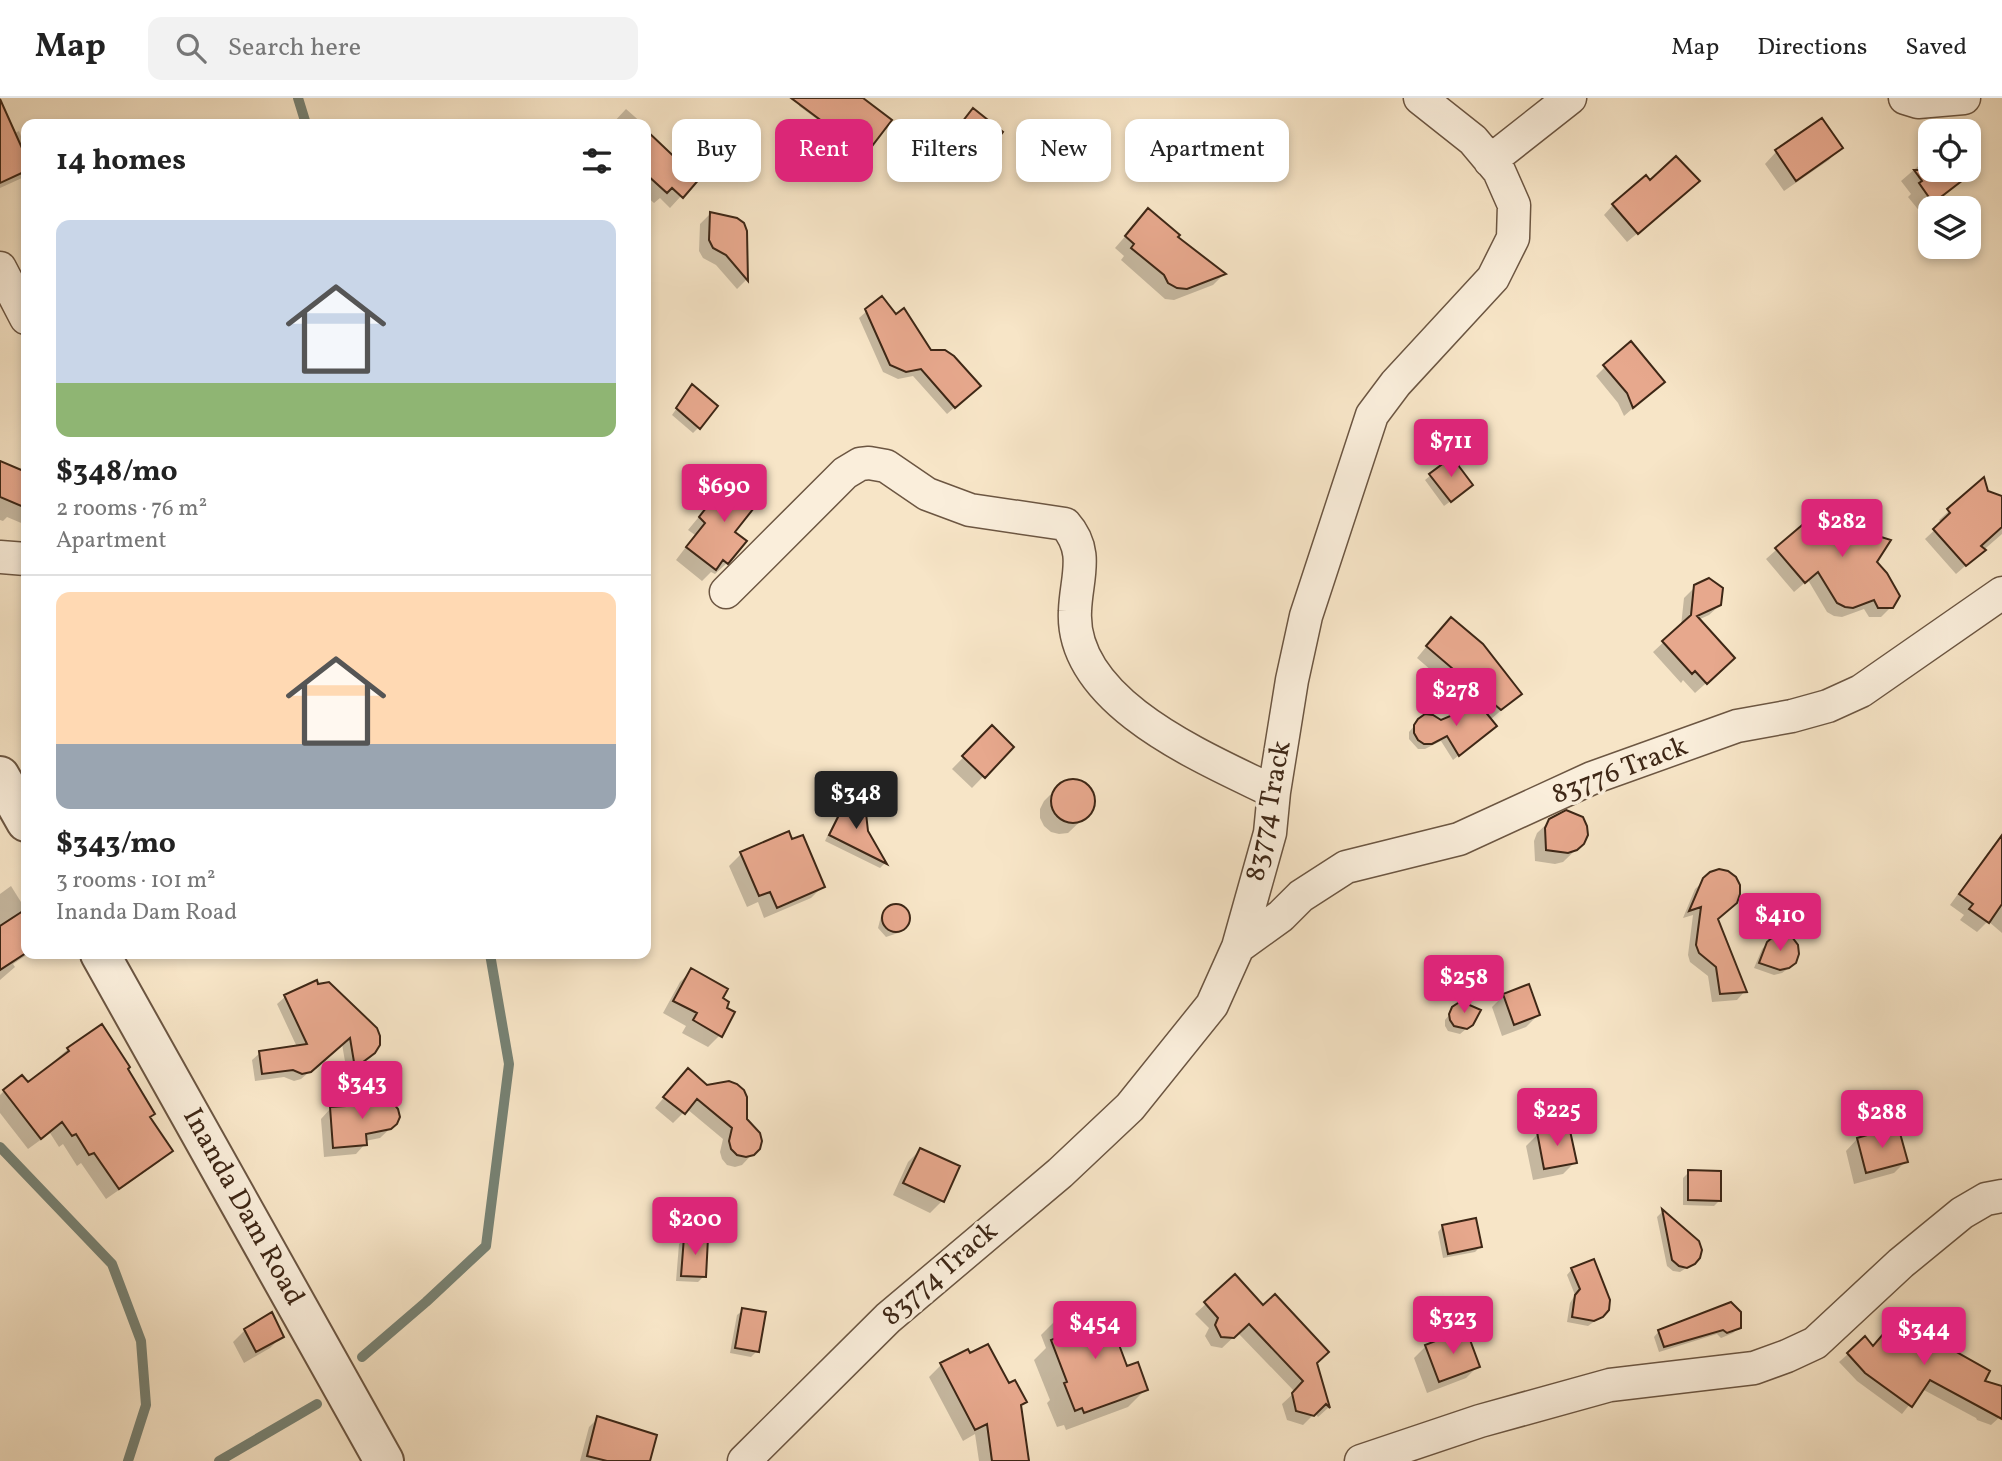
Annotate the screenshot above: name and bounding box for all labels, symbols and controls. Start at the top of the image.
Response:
search box [148,17,638,80]
text: Map [35,25,106,71]
icon: search [172,29,210,67]
text: Search here [228,30,361,66]
text: Map [1671,31,1719,65]
text: Directions [1757,31,1867,65]
text: Saved [1905,31,1967,65]
chip: Buy [672,119,761,182]
chip: Rent [775,119,873,182]
chip: Filters [887,119,1002,182]
chip: New [1016,119,1111,182]
chip: Apartment [1125,119,1289,182]
map controls [1918,119,1981,259]
button: locate [1918,119,1981,182]
text: 14 homes [56,140,186,182]
icon: filters [578,142,616,180]
button: layers [1918,196,1981,259]
icon: home [273,266,399,392]
pin: $711 [1410,420,1492,479]
text: $711 [1430,426,1472,458]
text: $348/mo [56,451,178,493]
pin: $690 [683,464,765,524]
text: $690 [698,471,750,503]
text: 2 rooms · 76 m² [56,493,207,525]
pin: $282 [1801,500,1883,559]
text: $282 [1817,506,1867,538]
text: Apartment [56,525,167,557]
icon: home [273,638,399,764]
pin: $278 [1415,668,1497,728]
text: $278 [1432,675,1480,707]
street label: 83776 Track [1546,727,1694,815]
street label: 83774 Track [1236,737,1302,885]
pin: $348 [815,772,897,831]
text: $348 [831,778,881,810]
text: $343/mo [56,823,176,865]
text: 3 rooms · 101 m² [56,865,216,897]
pin: $410 [1739,894,1821,953]
text: Inanda Dam Road [56,897,237,929]
text: $410 [1755,900,1805,932]
pin: $258 [1423,956,1505,1015]
text: $258 [1440,962,1488,994]
pin: $343 [321,1062,403,1121]
text: $343 [337,1068,387,1100]
pin: $225 [1516,1088,1598,1148]
pin: $288 [1841,1090,1923,1150]
text: $225 [1533,1095,1581,1127]
text: $288 [1857,1097,1907,1129]
street label: Inanda Dam Road [172,1101,314,1313]
pin: $200 [654,1198,736,1257]
text: $200 [668,1204,722,1236]
street label: 83774 Track [873,1213,1007,1335]
pin: $323 [1412,1296,1494,1356]
pin: $454 [1054,1302,1136,1361]
text: $323 [1429,1303,1477,1335]
text: $454 [1069,1308,1121,1340]
pin: $344 [1883,1308,1965,1367]
text: $344 [1898,1314,1950,1346]

